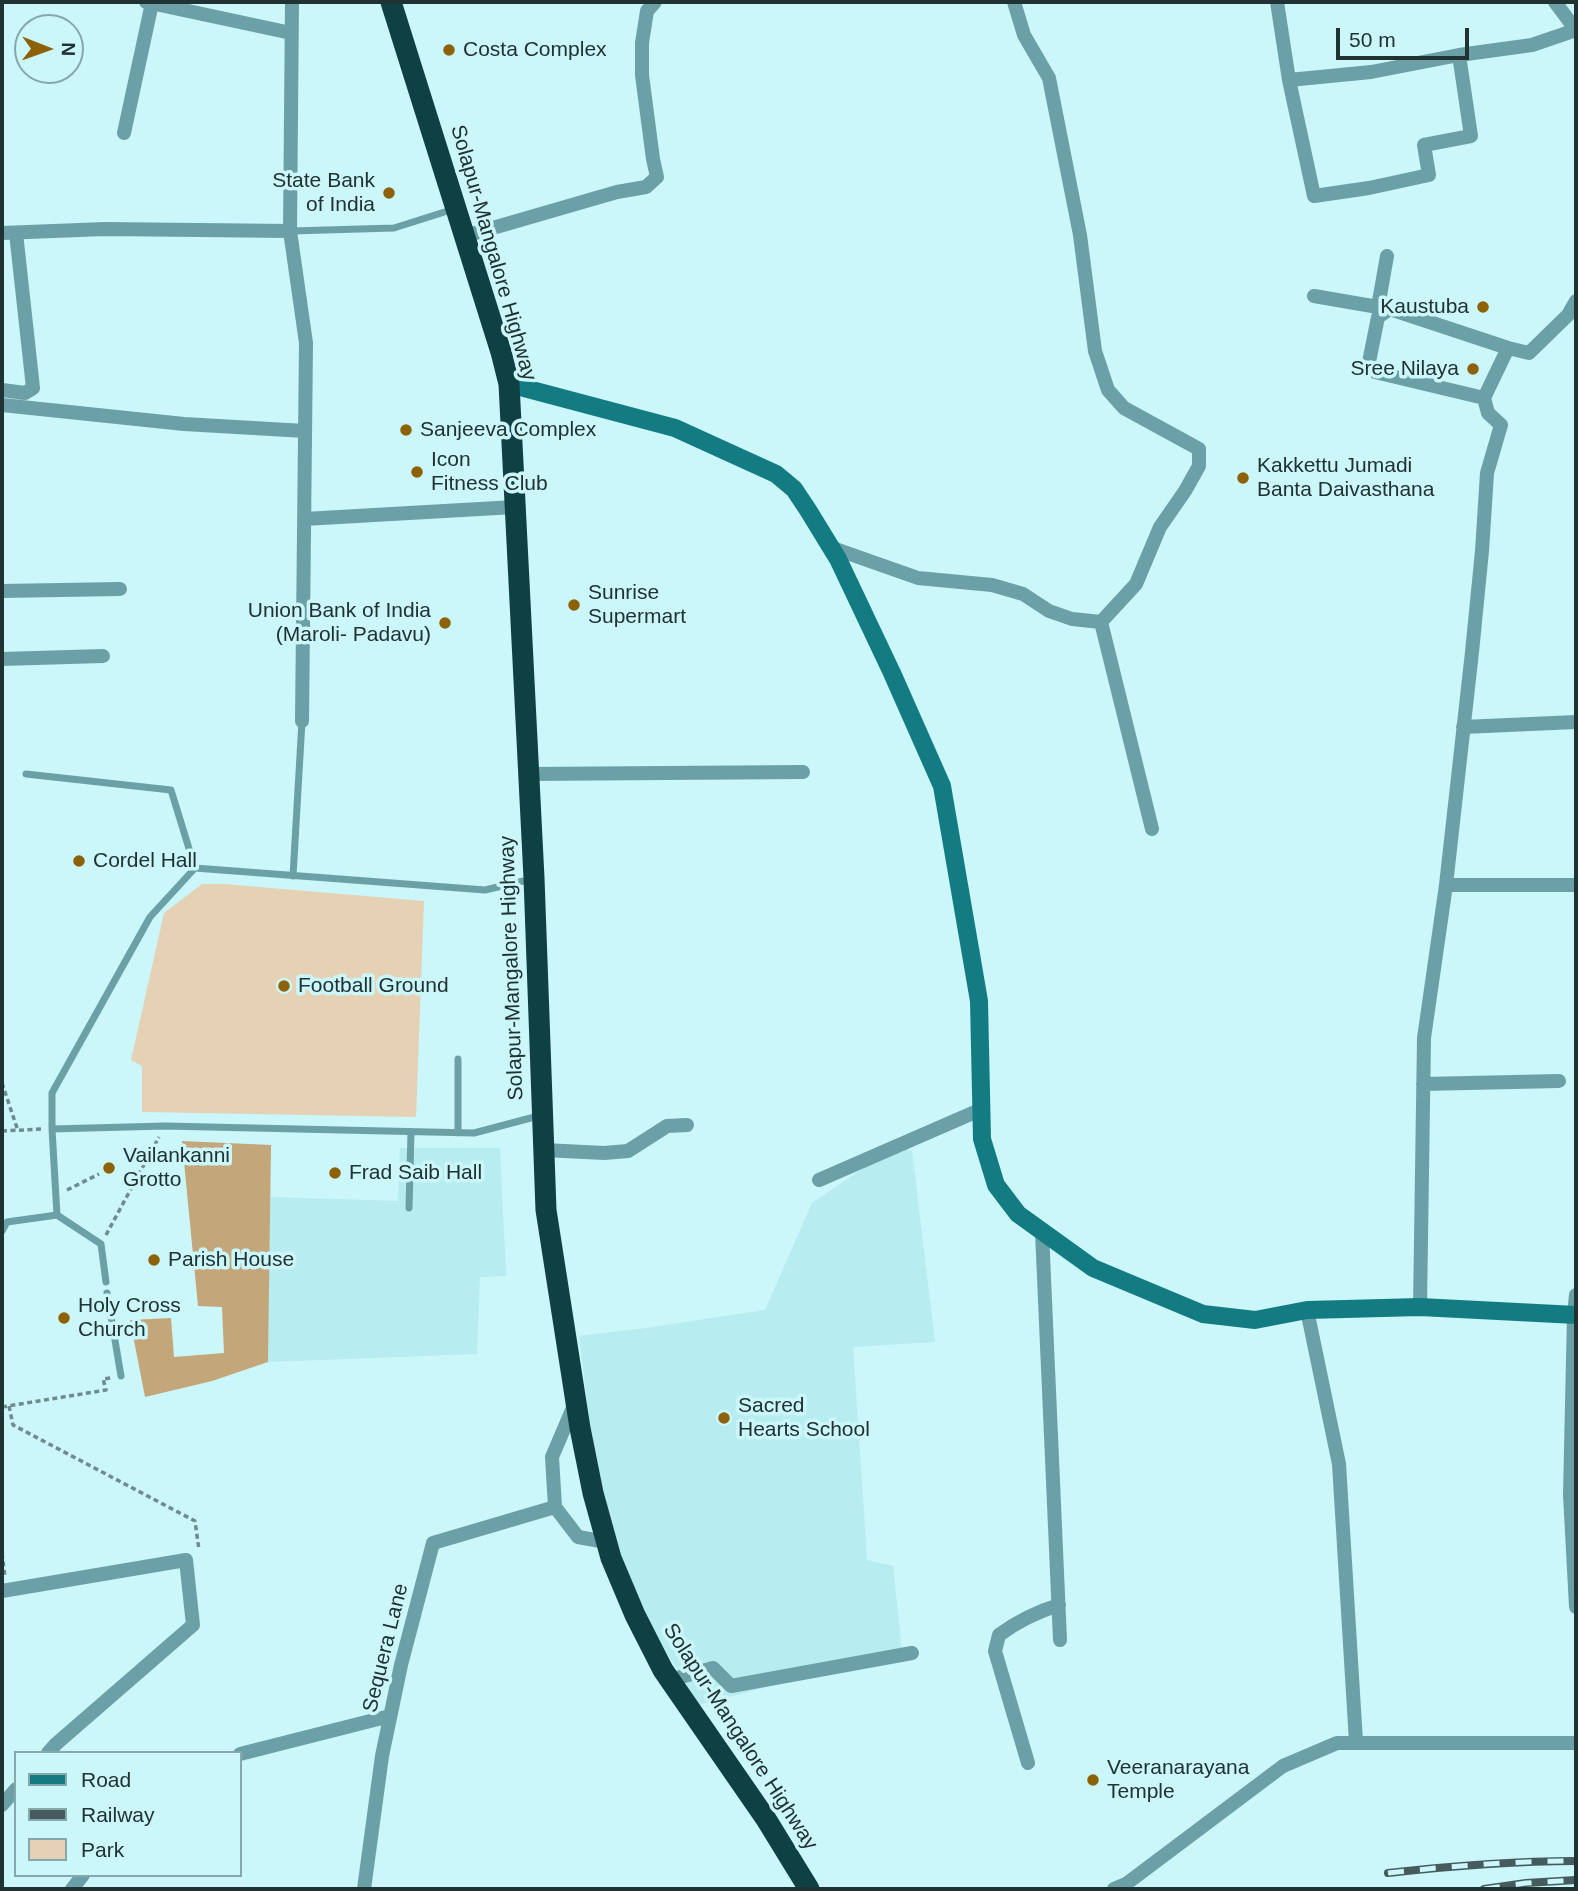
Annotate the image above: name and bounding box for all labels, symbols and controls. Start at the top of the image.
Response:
north arrow [14,14,84,84]
scale bar [1340,14,1473,58]
text: 50 m [1349,28,1396,51]
place label: Costa Complex [463,37,607,63]
text: N [58,42,79,56]
marker: Costa Complex [441,42,457,58]
street label: Solapur-Mangalore Highway [444,122,542,384]
place label: State Bank of India [272,168,375,218]
marker: State Bank of India [381,185,397,201]
place label: Kaustuba [1380,294,1469,320]
marker: Kaustuba [1475,299,1491,315]
place label: Sree Nilaya [1350,356,1459,382]
marker: Sree Nilaya [1465,361,1481,377]
place label: Sanjeeva Complex [420,417,596,443]
marker: Sanjeeva Complex [398,422,414,438]
place label: Icon Fitness Club [431,447,548,497]
place label: Kakkettu Jumadi Banta Daivasthana [1257,453,1434,503]
marker: Icon Fitness Club [409,464,425,480]
marker: Kakkettu Jumadi Banta Daivasthana [1235,470,1251,486]
place label: Sunrise Supermart [588,580,686,630]
marker: Sunrise Supermart [566,597,582,613]
place label: Union Bank of India (Maroli- Padavu) [248,598,431,648]
marker: Union Bank of India (Maroli- Padavu) [437,615,453,631]
street label: Solapur-Mangalore Highway [495,835,529,1101]
place label: Cordel Hall [93,848,197,874]
marker: Cordel Hall [71,853,87,869]
place label: Football Ground [298,973,449,999]
marker: Football Ground [276,978,292,994]
place label: Vailankanni Grotto [123,1143,230,1193]
marker: Vailankanni Grotto [101,1160,117,1176]
place label: Frad Saib Hall [349,1160,482,1186]
marker: Frad Saib Hall [327,1165,343,1181]
place label: Parish House [168,1247,294,1273]
marker: Parish House [146,1252,162,1268]
place label: Holy Cross Church [78,1293,181,1343]
marker: Holy Cross Church [56,1310,72,1326]
place label: Sacred Hearts School [738,1393,870,1443]
marker: Sacred Hearts School [716,1410,732,1426]
street label: Sequera Lane [358,1581,414,1715]
street label: Solapur-Mangalore Highway [657,1619,823,1855]
legend [14,1751,242,1877]
place label: Veeranarayana Temple [1107,1755,1249,1805]
text: Road [81,1768,131,1791]
marker: Veeranarayana Temple [1085,1772,1101,1788]
text: Railway [81,1803,155,1826]
text: Park [81,1838,124,1861]

